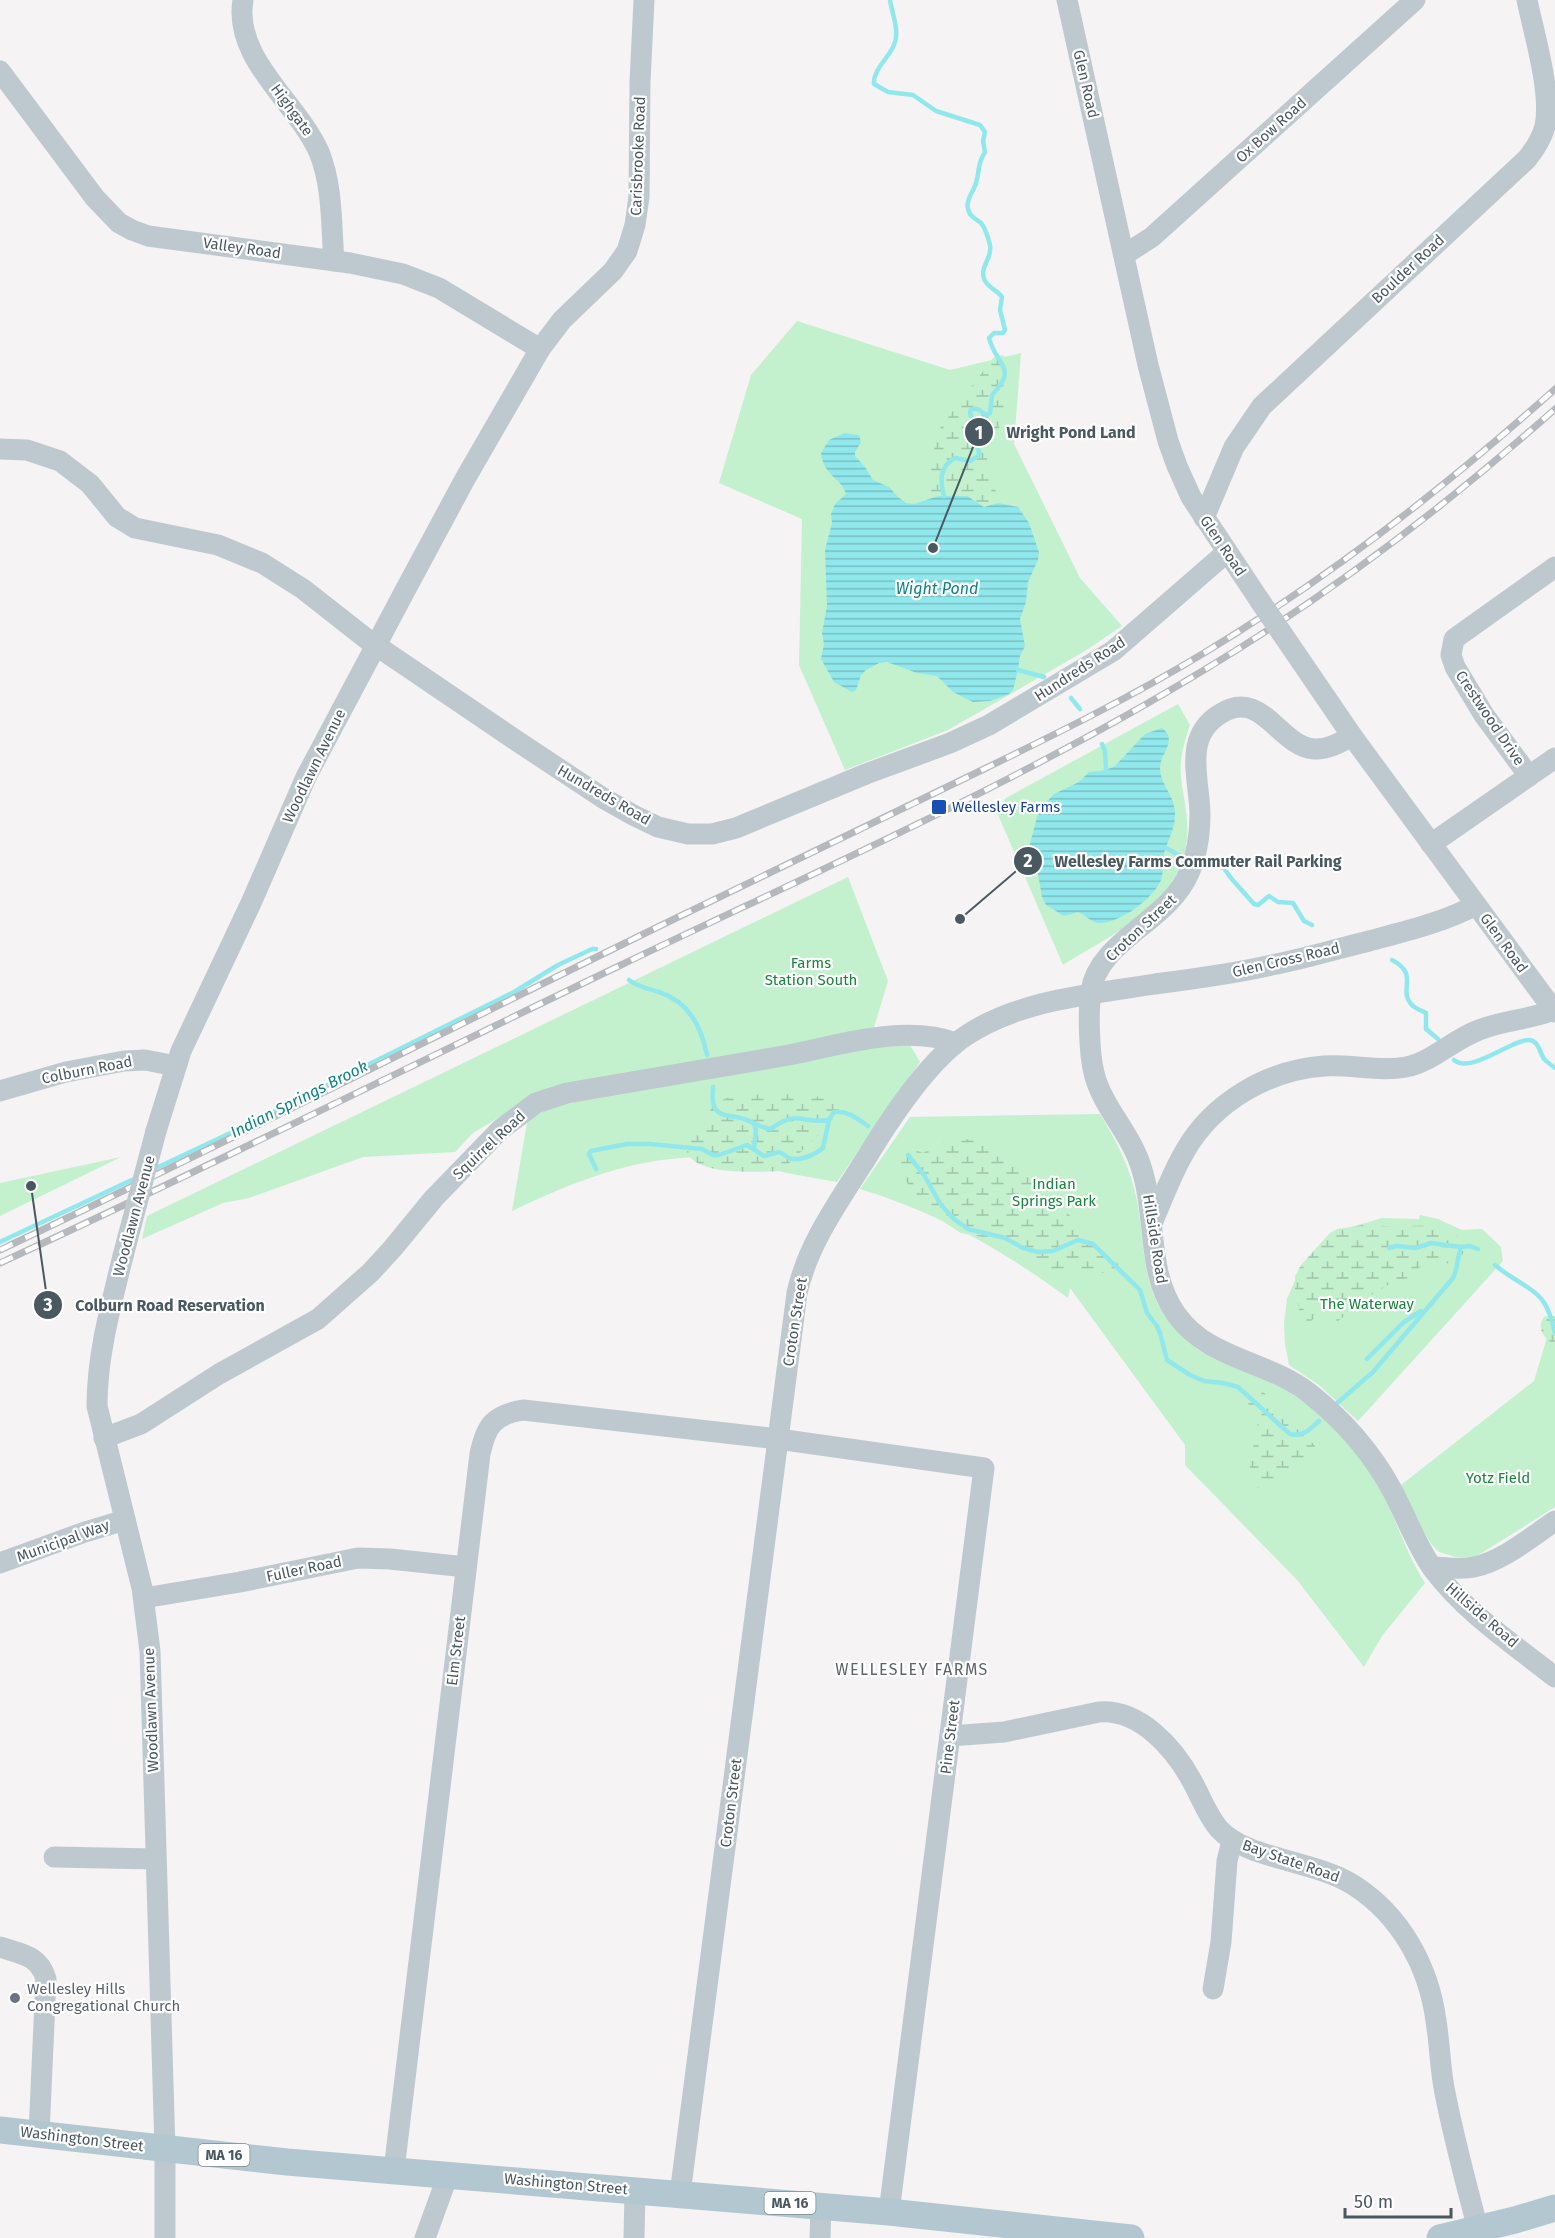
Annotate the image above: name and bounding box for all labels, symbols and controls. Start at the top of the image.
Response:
street label: Glen Road [1069,48,1103,120]
street label: Highgate [267,80,317,140]
street label: Ox Bow Road [1232,94,1310,166]
street label: Carisbrooke Road [627,96,649,216]
street label: Boulder Road [1368,231,1448,307]
street label: Valley Road [202,234,282,262]
callout: Wright Pond Land [964,415,1148,449]
text: 1 [975,422,983,444]
text: Wright Pond Land [1006,423,1136,442]
street label: Glen Road [1196,512,1250,580]
water label: Wight Pond [896,579,978,598]
street label: Hundreds Road [1031,633,1129,705]
street label: Crestwood Drive [1452,667,1528,769]
street label: Woodlawn Avenue [279,706,349,826]
street label: Hundreds Road [554,761,654,829]
marker: Wellesley Farms [930,798,948,816]
place label: Wellesley Farms [952,798,1060,816]
callout: Wellesley Farms Commuter Rail Parking [1013,844,1354,878]
text: 2 [1023,850,1033,872]
text: Wellesley Farms Commuter Rail Parking [1055,852,1342,871]
street label: Croton Street [1102,890,1180,965]
street label: Glen Road [1476,910,1532,976]
street label: Glen Cross Road [1231,939,1341,981]
park label: Farms Station South [765,954,857,989]
street label: Colburn Road [40,1052,134,1088]
water label: Indian Springs Brook [227,1056,371,1142]
street label: Squirrel Road [449,1107,529,1183]
street label: Woodlawn Avenue [109,1154,159,1278]
park label: Indian Springs Park [1012,1175,1096,1210]
street label: Hillside Road [1139,1193,1171,1285]
street label: Croton Street [779,1276,811,1368]
callout: Colburn Road Reservation [33,1288,277,1322]
text: 3 [42,1294,53,1316]
park label: The Waterway [1320,1295,1415,1313]
text: Colburn Road Reservation [75,1296,265,1315]
park label: Yotz Field [1466,1469,1530,1487]
street label: Municipal Way [14,1516,112,1566]
street label: Fuller Road [265,1552,343,1586]
street label: Hillside Road [1442,1579,1522,1651]
street label: Elm Street [443,1615,469,1687]
street label: Woodlawn Avenue [140,1647,162,1773]
district label: WELLESLEY FARMS [835,1660,989,1679]
street label: Pine Street [937,1698,964,1775]
street label: Croton Street [717,1757,745,1849]
street label: Bay State Road [1240,1836,1342,1886]
place label: Wellesley Hills Congregational Church [27,1980,180,2015]
marker: Wellesley Hills Congregational Church [8,1991,22,2005]
street label: Washington Street [19,2123,145,2156]
road number: MA 16 [198,2144,250,2166]
street label: Washington Street [503,2170,629,2198]
scale bar [1345,2181,1452,2219]
text: 50 m [1354,2191,1393,2213]
road number: MA 16 [764,2192,816,2214]

